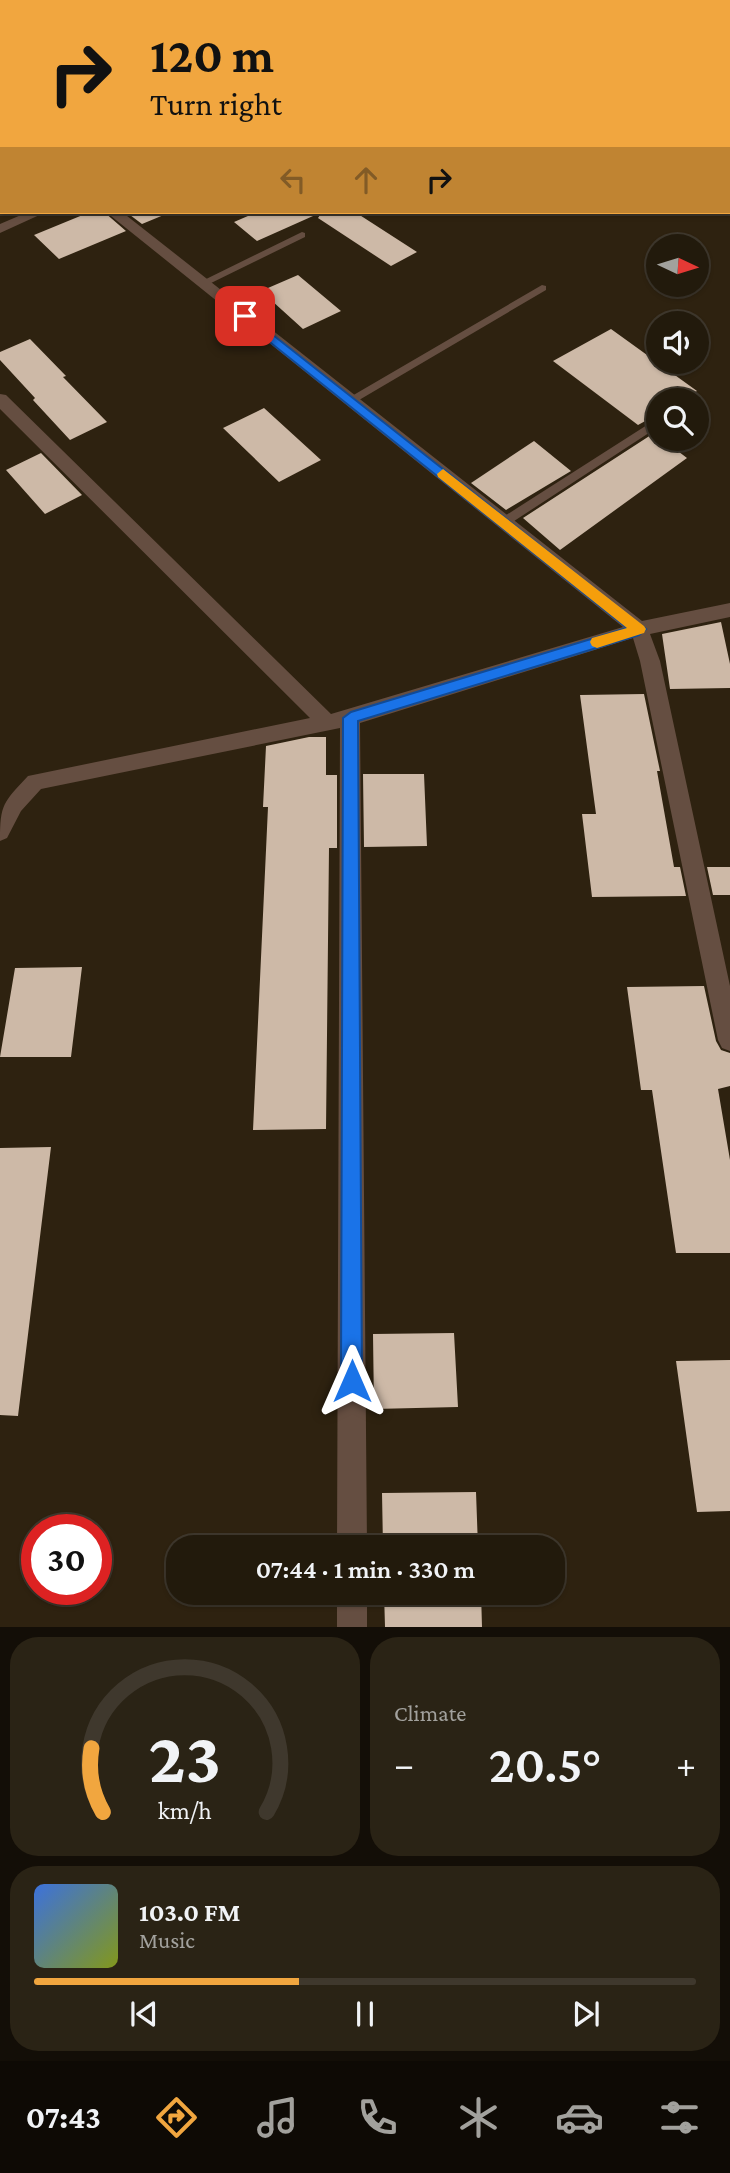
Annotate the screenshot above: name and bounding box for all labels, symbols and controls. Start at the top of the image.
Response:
icon: right [35,28,126,119]
text: 120 m [150,28,274,83]
text: Turn right [150,86,282,122]
icon: left [274,161,312,199]
icon: ahead [347,161,385,199]
icon: right [420,161,458,199]
north arrow [646,234,709,298]
map controls [646,234,709,451]
pin [215,286,275,346]
icon: arrive [226,297,264,335]
button: sound [646,311,709,374]
button: search [646,388,709,451]
position arrow [315,1344,389,1418]
speed limit sign: 30 [21,1514,112,1605]
text: 07:44 · 1 min · 330 m [256,1555,475,1584]
text: Climate [394,1700,466,1726]
text: 23 [149,1718,221,1799]
text: 20.5° [489,1735,601,1793]
text: − [394,1743,414,1785]
text: + [676,1743,696,1785]
text: km/h [158,1797,212,1824]
text: 103.0 FM [139,1898,240,1927]
text: Music [139,1927,195,1953]
icon: previous [125,1995,163,2033]
icon: pause [346,1995,384,2033]
icon: next [567,1995,605,2033]
icon: directions [152,2093,201,2142]
icon: music [253,2093,302,2142]
icon: phone [353,2093,402,2142]
icon: climate [454,2093,503,2142]
icon: car [555,2093,604,2142]
icon: filters [655,2093,704,2142]
text: 07:43 [26,2099,101,2135]

